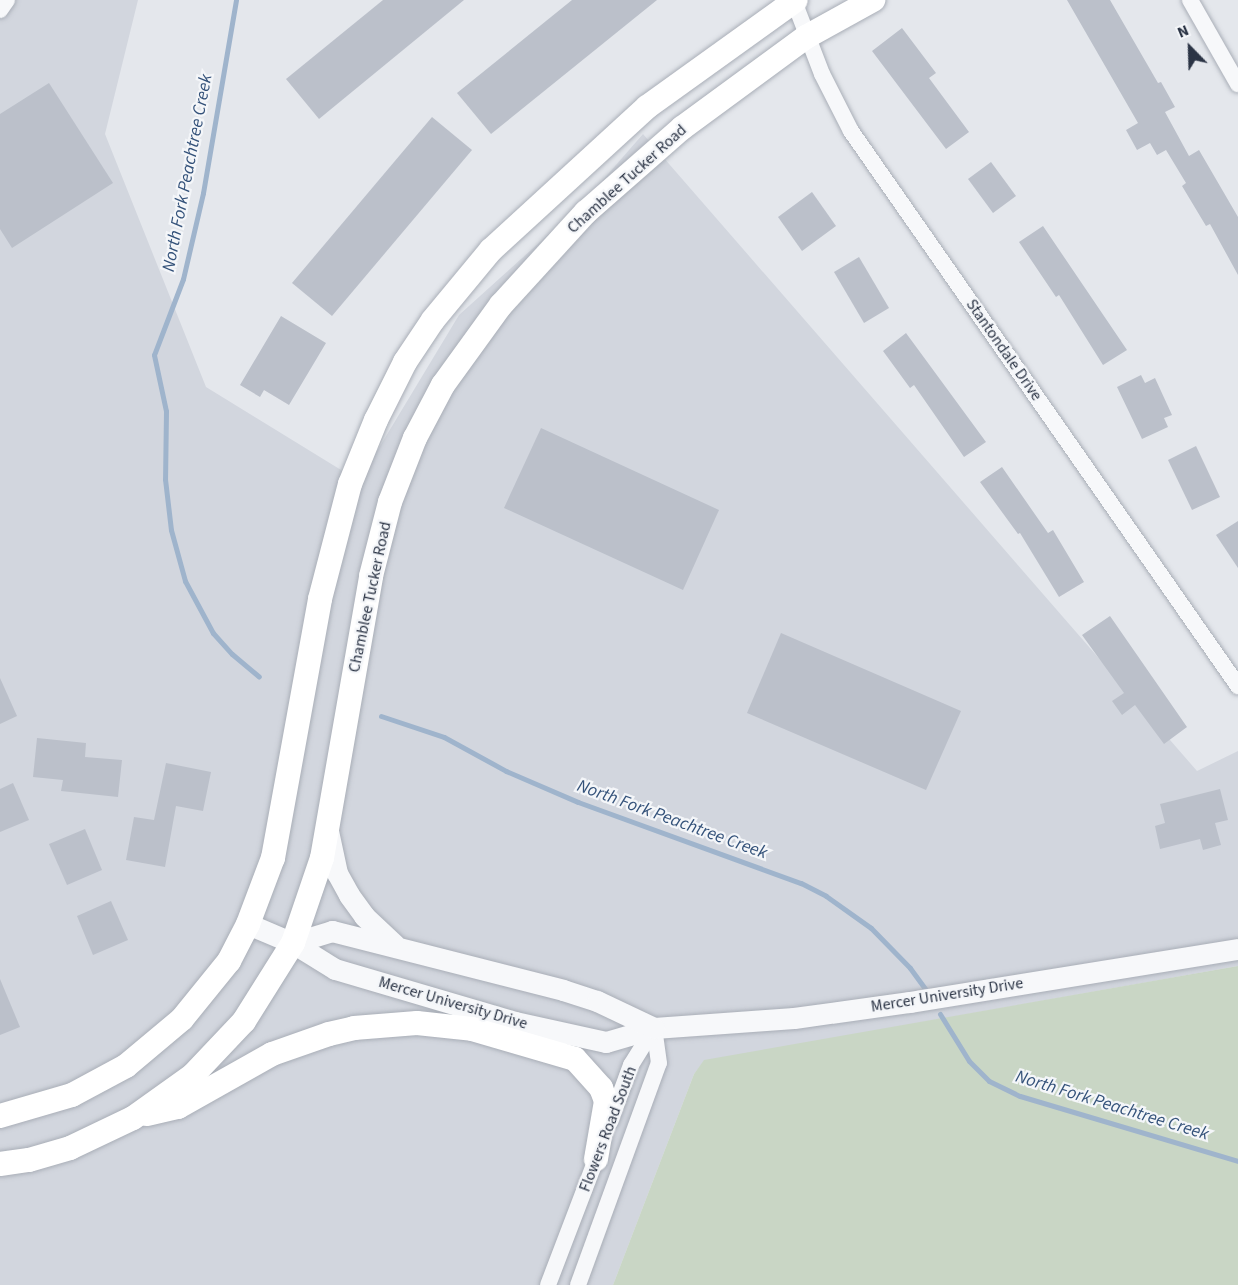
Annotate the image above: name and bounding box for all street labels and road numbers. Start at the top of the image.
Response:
street label: Chamblee Tucker Road [563,120,691,238]
street label: Stantondale Drive [962,296,1046,404]
street label: Chamblee Tucker Road [345,520,395,674]
street label: Mercer University Drive [376,973,530,1033]
street label: Mercer University Drive [870,973,1024,1017]
street label: Flowers Road South [575,1064,641,1194]

